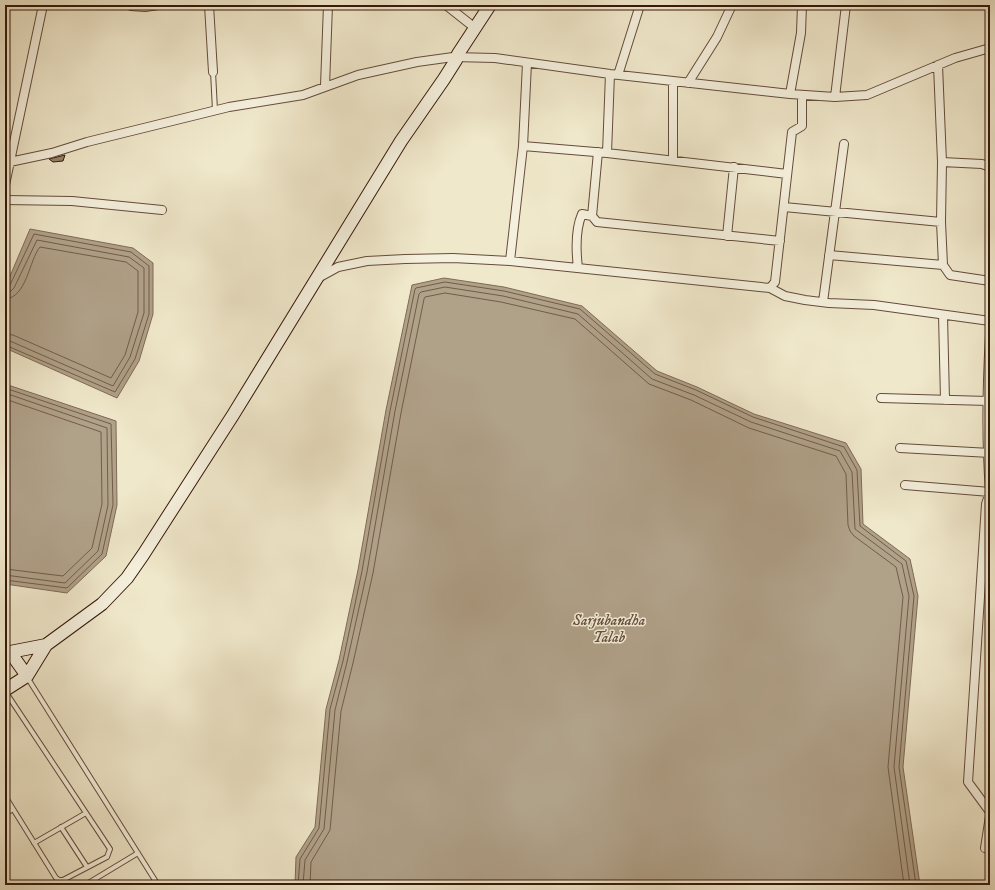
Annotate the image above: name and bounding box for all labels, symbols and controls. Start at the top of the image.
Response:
water label: Sarjubandha Talab [572,611,645,647]

